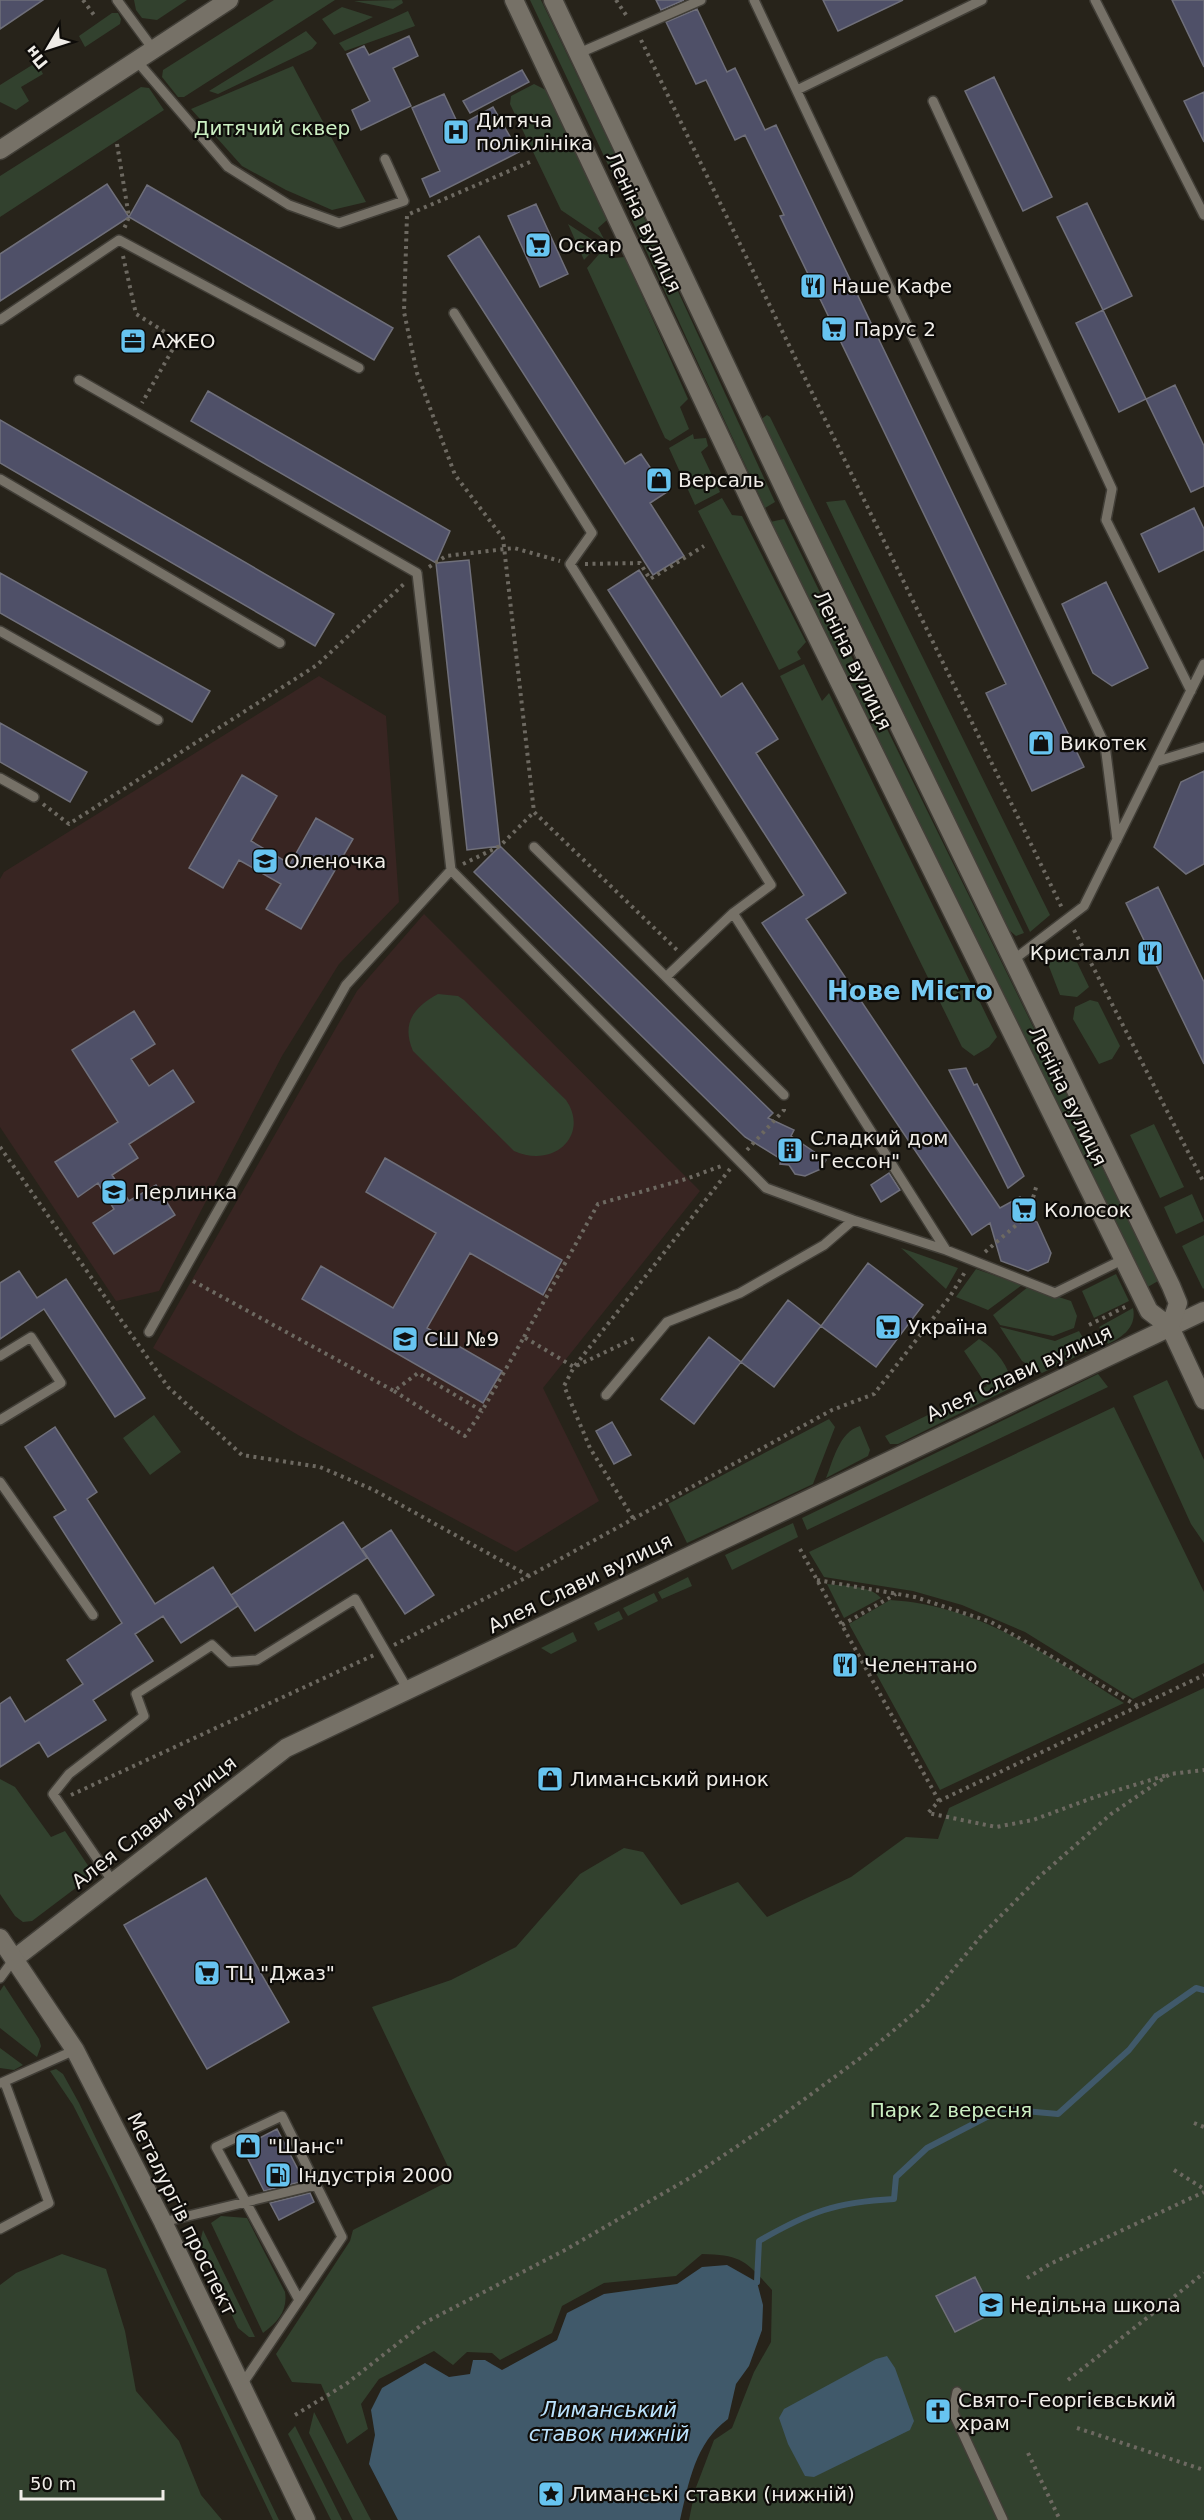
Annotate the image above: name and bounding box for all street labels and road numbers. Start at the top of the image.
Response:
street label: Леніна вулиця [601,148,687,296]
street label: Леніна вулиця [809,586,897,734]
street label: Леніна вулиця [1024,1022,1112,1170]
street label: Алея Слави вулиця [922,1319,1116,1427]
street label: Алея Слави вулиця [484,1528,676,1638]
street label: Алея Слави вулиця [67,1750,241,1894]
street label: Металургів проспект [122,2108,242,2320]

